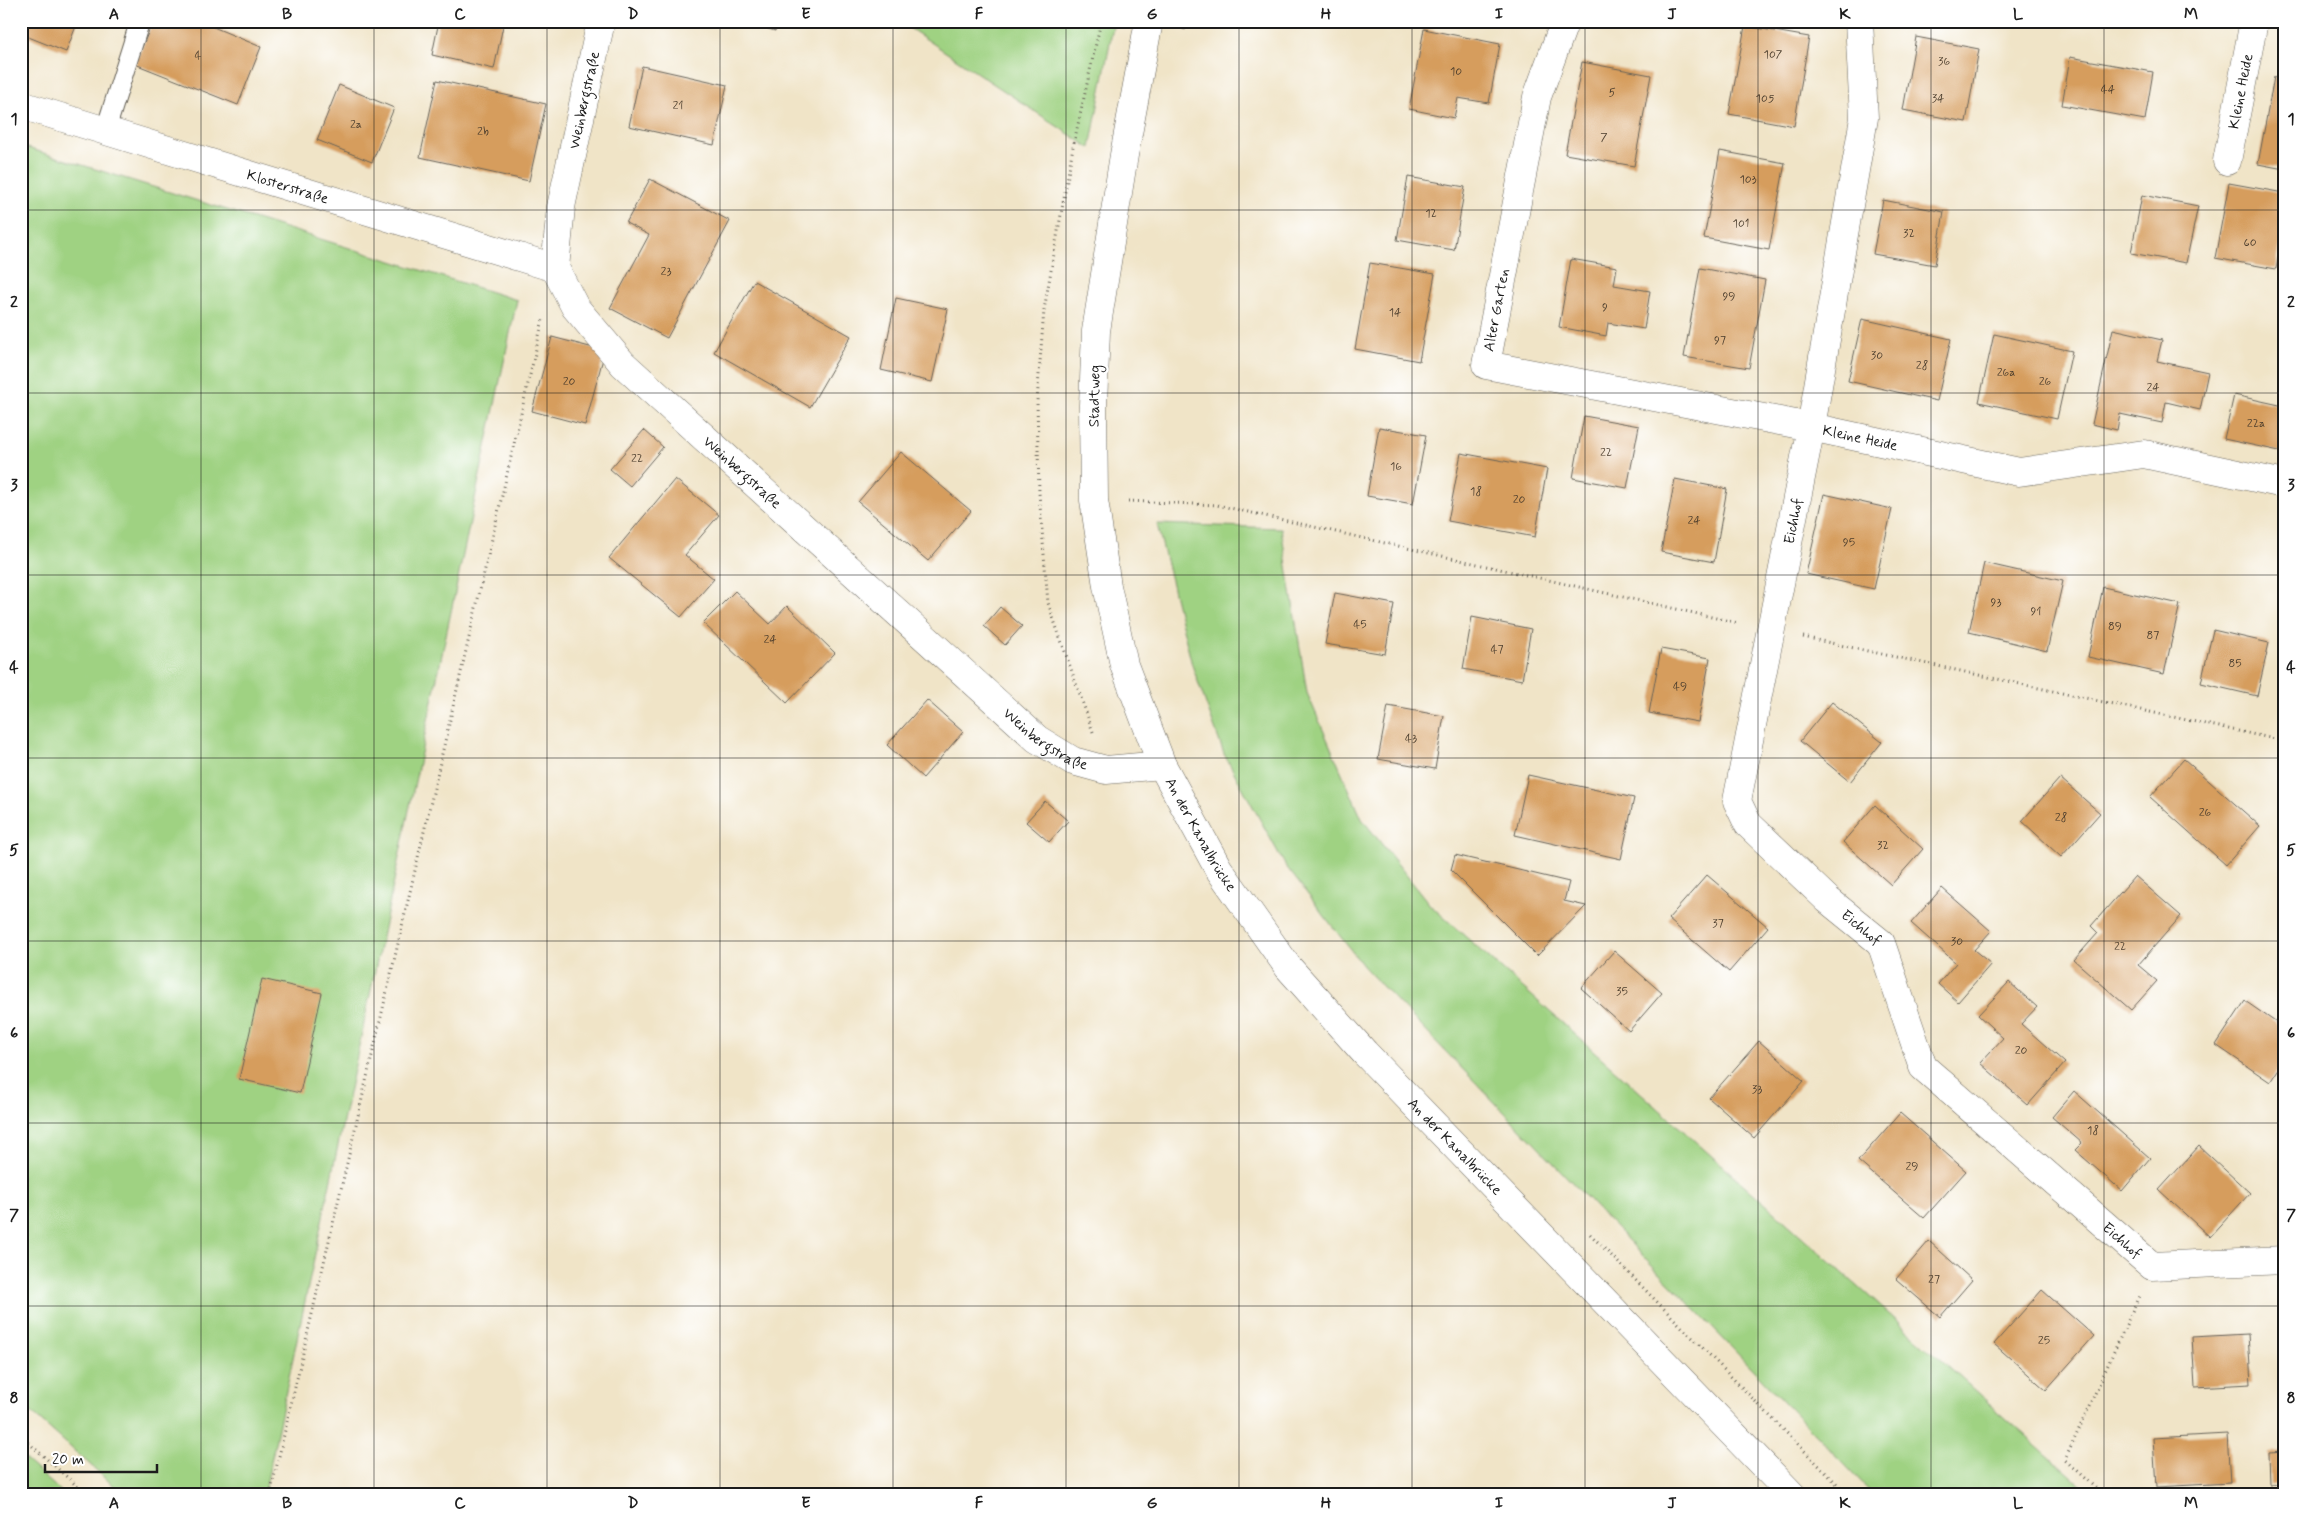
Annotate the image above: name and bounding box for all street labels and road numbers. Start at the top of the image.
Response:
street label: Weinbergstraße [565,50,606,151]
street label: Kleine Heide [2224,52,2258,131]
street label: Klosterstraße [244,165,331,209]
street label: Alter Garten [1479,267,1515,353]
street label: Stadtweg [1084,365,1107,427]
street label: Kleine Heide [1820,421,1900,456]
street label: Weinbergstraße [698,432,785,514]
street label: Eichhof [1780,496,1808,546]
street label: Weinbergstraße [998,704,1090,776]
street label: An der Kanalbrücke [1160,774,1241,896]
street label: Eichhof [1837,906,1885,950]
street label: An der Kanalbrücke [1403,1094,1506,1200]
street label: Eichhof [2098,1218,2146,1264]

